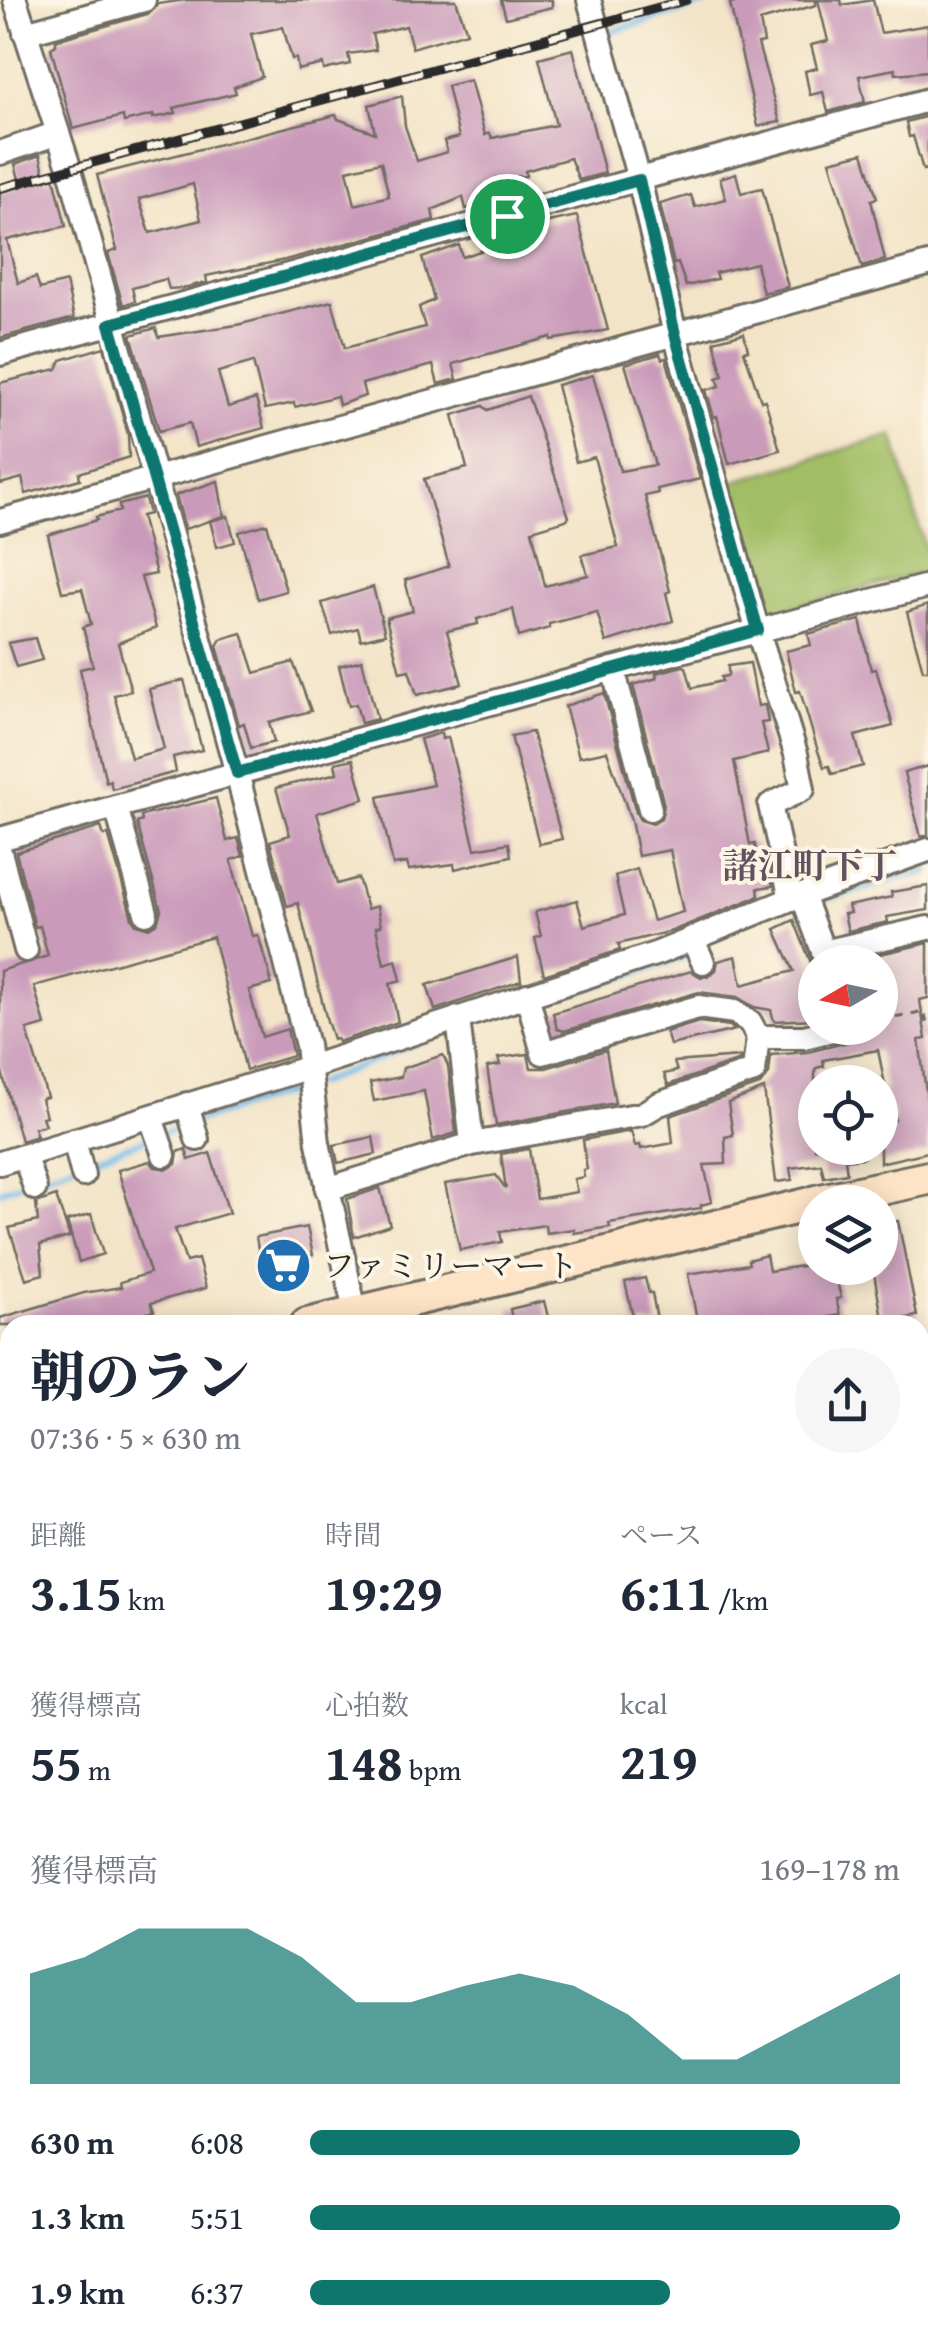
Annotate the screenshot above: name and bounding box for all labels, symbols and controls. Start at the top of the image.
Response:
pin [465,174,550,259]
icon: arrive [480,189,535,244]
district label: 諸江町下丁 [722,840,898,891]
north arrow [798,945,898,1045]
map controls [798,945,898,1285]
button: locate [798,1065,898,1165]
button: layers [798,1185,898,1285]
supermarket icon: ファミリーマート [254,1236,314,1296]
place label: ファミリーマート [323,1242,578,1289]
text: 朝のラン [30,1336,250,1416]
button: share [795,1348,900,1453]
text: 07:36 · 5 × 630 m [30,1414,241,1461]
text: 距離 [30,1514,86,1555]
text: 時間 [325,1514,381,1555]
text: ペース [620,1514,703,1555]
text: 3.15 [30,1555,122,1628]
text: 19:29 [325,1555,443,1628]
text: 6:11 [620,1555,712,1628]
text: km [122,1579,165,1620]
text: /km [712,1579,768,1620]
text: kcal [620,1683,668,1724]
text: 獲得標高 [30,1684,142,1725]
text: 心拍数 [325,1684,409,1725]
text: 219 [620,1724,698,1797]
text: 55 [30,1725,82,1798]
text: 148 [325,1725,403,1798]
text: m [82,1749,111,1790]
text: bpm [403,1749,461,1790]
text: 169–178 m [759,1845,900,1892]
text: 獲得標高 [30,1847,158,1894]
text: 630 m [30,2119,114,2166]
text: 6:08 [190,2119,244,2166]
text: 1.3 km [30,2194,125,2241]
text: 5:51 [190,2194,244,2241]
text: 1.9 km [30,2269,125,2316]
text: 6:37 [190,2269,244,2316]

